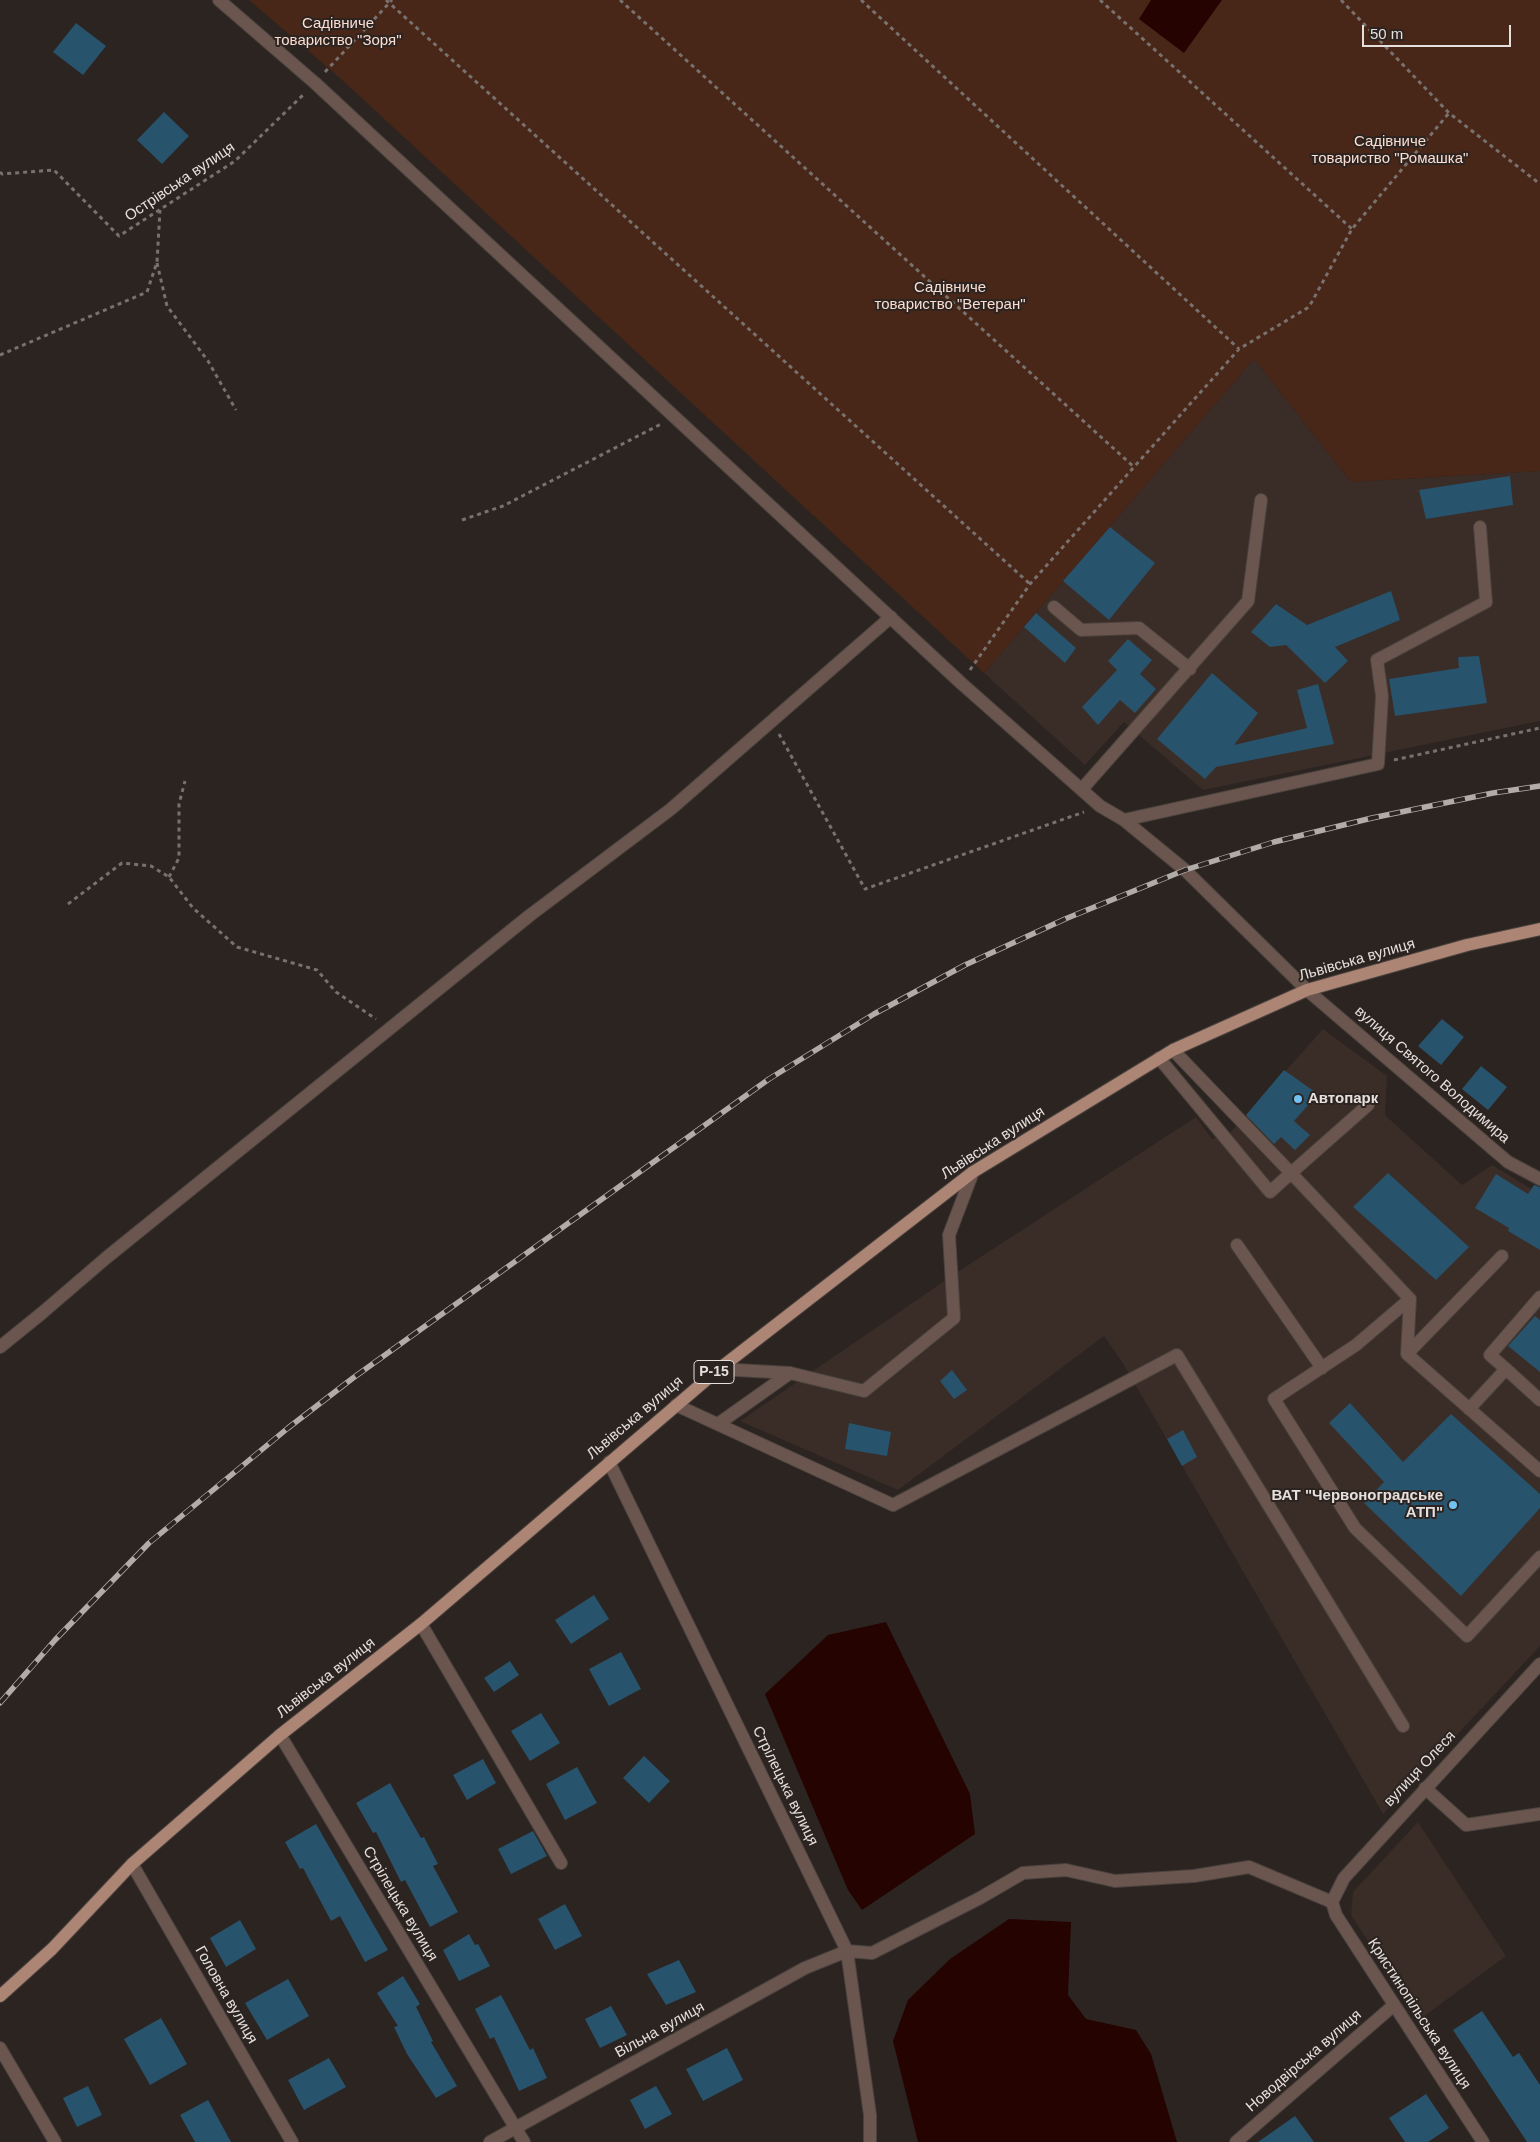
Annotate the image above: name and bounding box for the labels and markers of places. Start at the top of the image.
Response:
place label: Автопарк [1308,1090,1378,1108]
marker: Автопарк [1292,1093,1304,1105]
place label: ВАТ "Червоноградське АТП" [1271,1487,1443,1522]
marker: ВАТ "Червоноградське АТП" [1447,1499,1459,1511]

